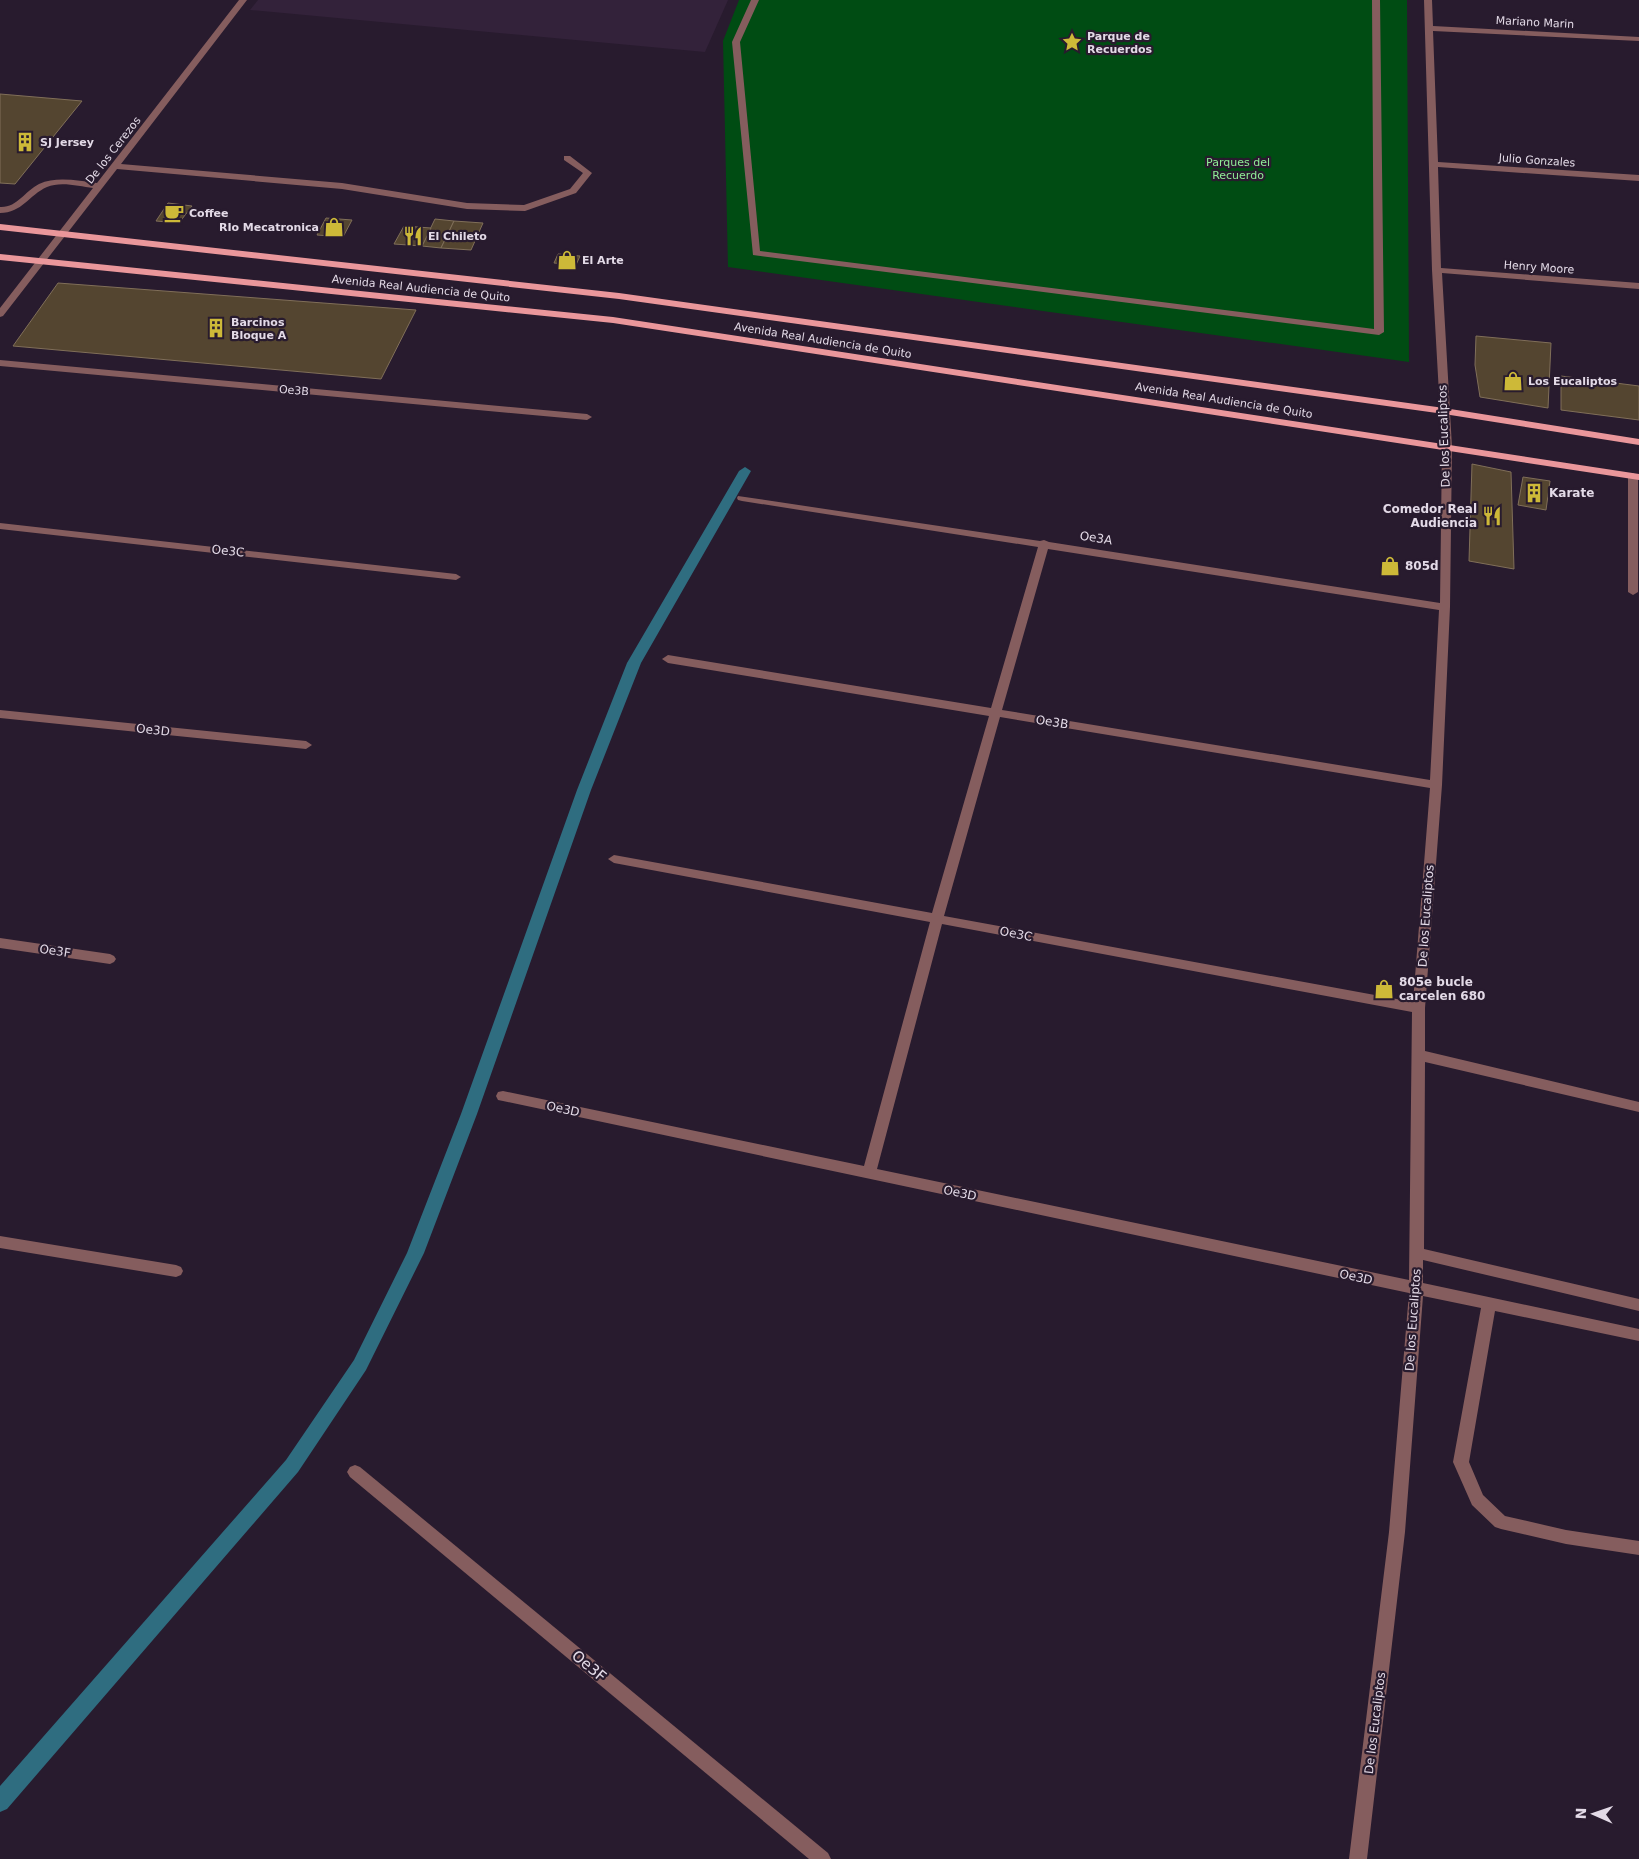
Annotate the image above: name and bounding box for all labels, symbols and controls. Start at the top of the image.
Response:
street label: Mariano Marin [1495,14,1575,31]
place label: Parque de Recuerdos [1087,30,1153,56]
place icon: Parque de Recuerdos [1061,31,1083,53]
street label: De los Cerezos [83,114,144,186]
building icon: SJ Jersey [14,131,36,153]
place label: SJ Jersey [40,136,94,149]
street label: Julio Gonzales [1497,151,1576,170]
park label: Parques del Recuerdo [1206,156,1270,182]
cafe icon: Coffee [163,202,185,224]
place label: Coffee [189,207,228,220]
shop icon: RIo Mecatronica [323,216,345,238]
place label: RIo Mecatronica [219,221,319,234]
restaurant icon: El Chileto [402,225,424,247]
place label: El Chileto [428,230,487,243]
shop icon: El Arte [556,249,578,271]
place label: El Arte [582,254,624,267]
street label: Henry Moore [1503,259,1575,276]
street label: Avenida Real Audiencia de Quito [331,273,511,304]
place label: Barcinos Bloque A [231,316,287,342]
building icon: Barcinos Bloque A [205,317,227,339]
street label: Avenida Real Audiencia de Quito [733,320,913,361]
shop icon: Los Eucaliptos [1502,370,1524,392]
place label: Los Eucaliptos [1528,375,1617,388]
street label: Avenida Real Audiencia de Quito [1134,380,1314,421]
street label: Oe3B [278,383,309,398]
street label: De los Eucaliptos [1435,384,1453,488]
building icon: Karate [1523,482,1545,504]
place label: Karate [1549,486,1594,500]
place label: Comedor Real Audiencia [1383,502,1477,530]
restaurant icon: Comedor Real Audiencia [1481,505,1503,527]
street label: Oe3A [1079,529,1114,548]
street label: Oe3C [211,542,245,560]
shop icon: 805d [1379,555,1401,577]
place label: 805d [1405,559,1439,573]
street label: Oe3B [1035,713,1069,731]
street label: Oe3D [136,721,170,739]
street label: De los Eucaliptos [1415,864,1437,968]
street label: Oe3C [999,924,1033,944]
street label: Oe3F [38,942,72,960]
place label: 805e bucle carcelen 680 [1399,975,1485,1003]
shop icon: 805e bucle carcelen 680 [1373,978,1395,1000]
street label: Oe3D [545,1099,581,1119]
street label: Oe3D [942,1183,978,1203]
street label: Oe3D [1338,1267,1374,1287]
street label: De los Eucaliptos [1402,1268,1424,1372]
street label: Oe3F [568,1647,610,1685]
street label: De los Eucaliptos [1362,1671,1388,1775]
north arrow [1569,1789,1619,1839]
text: N [1573,1807,1589,1820]

